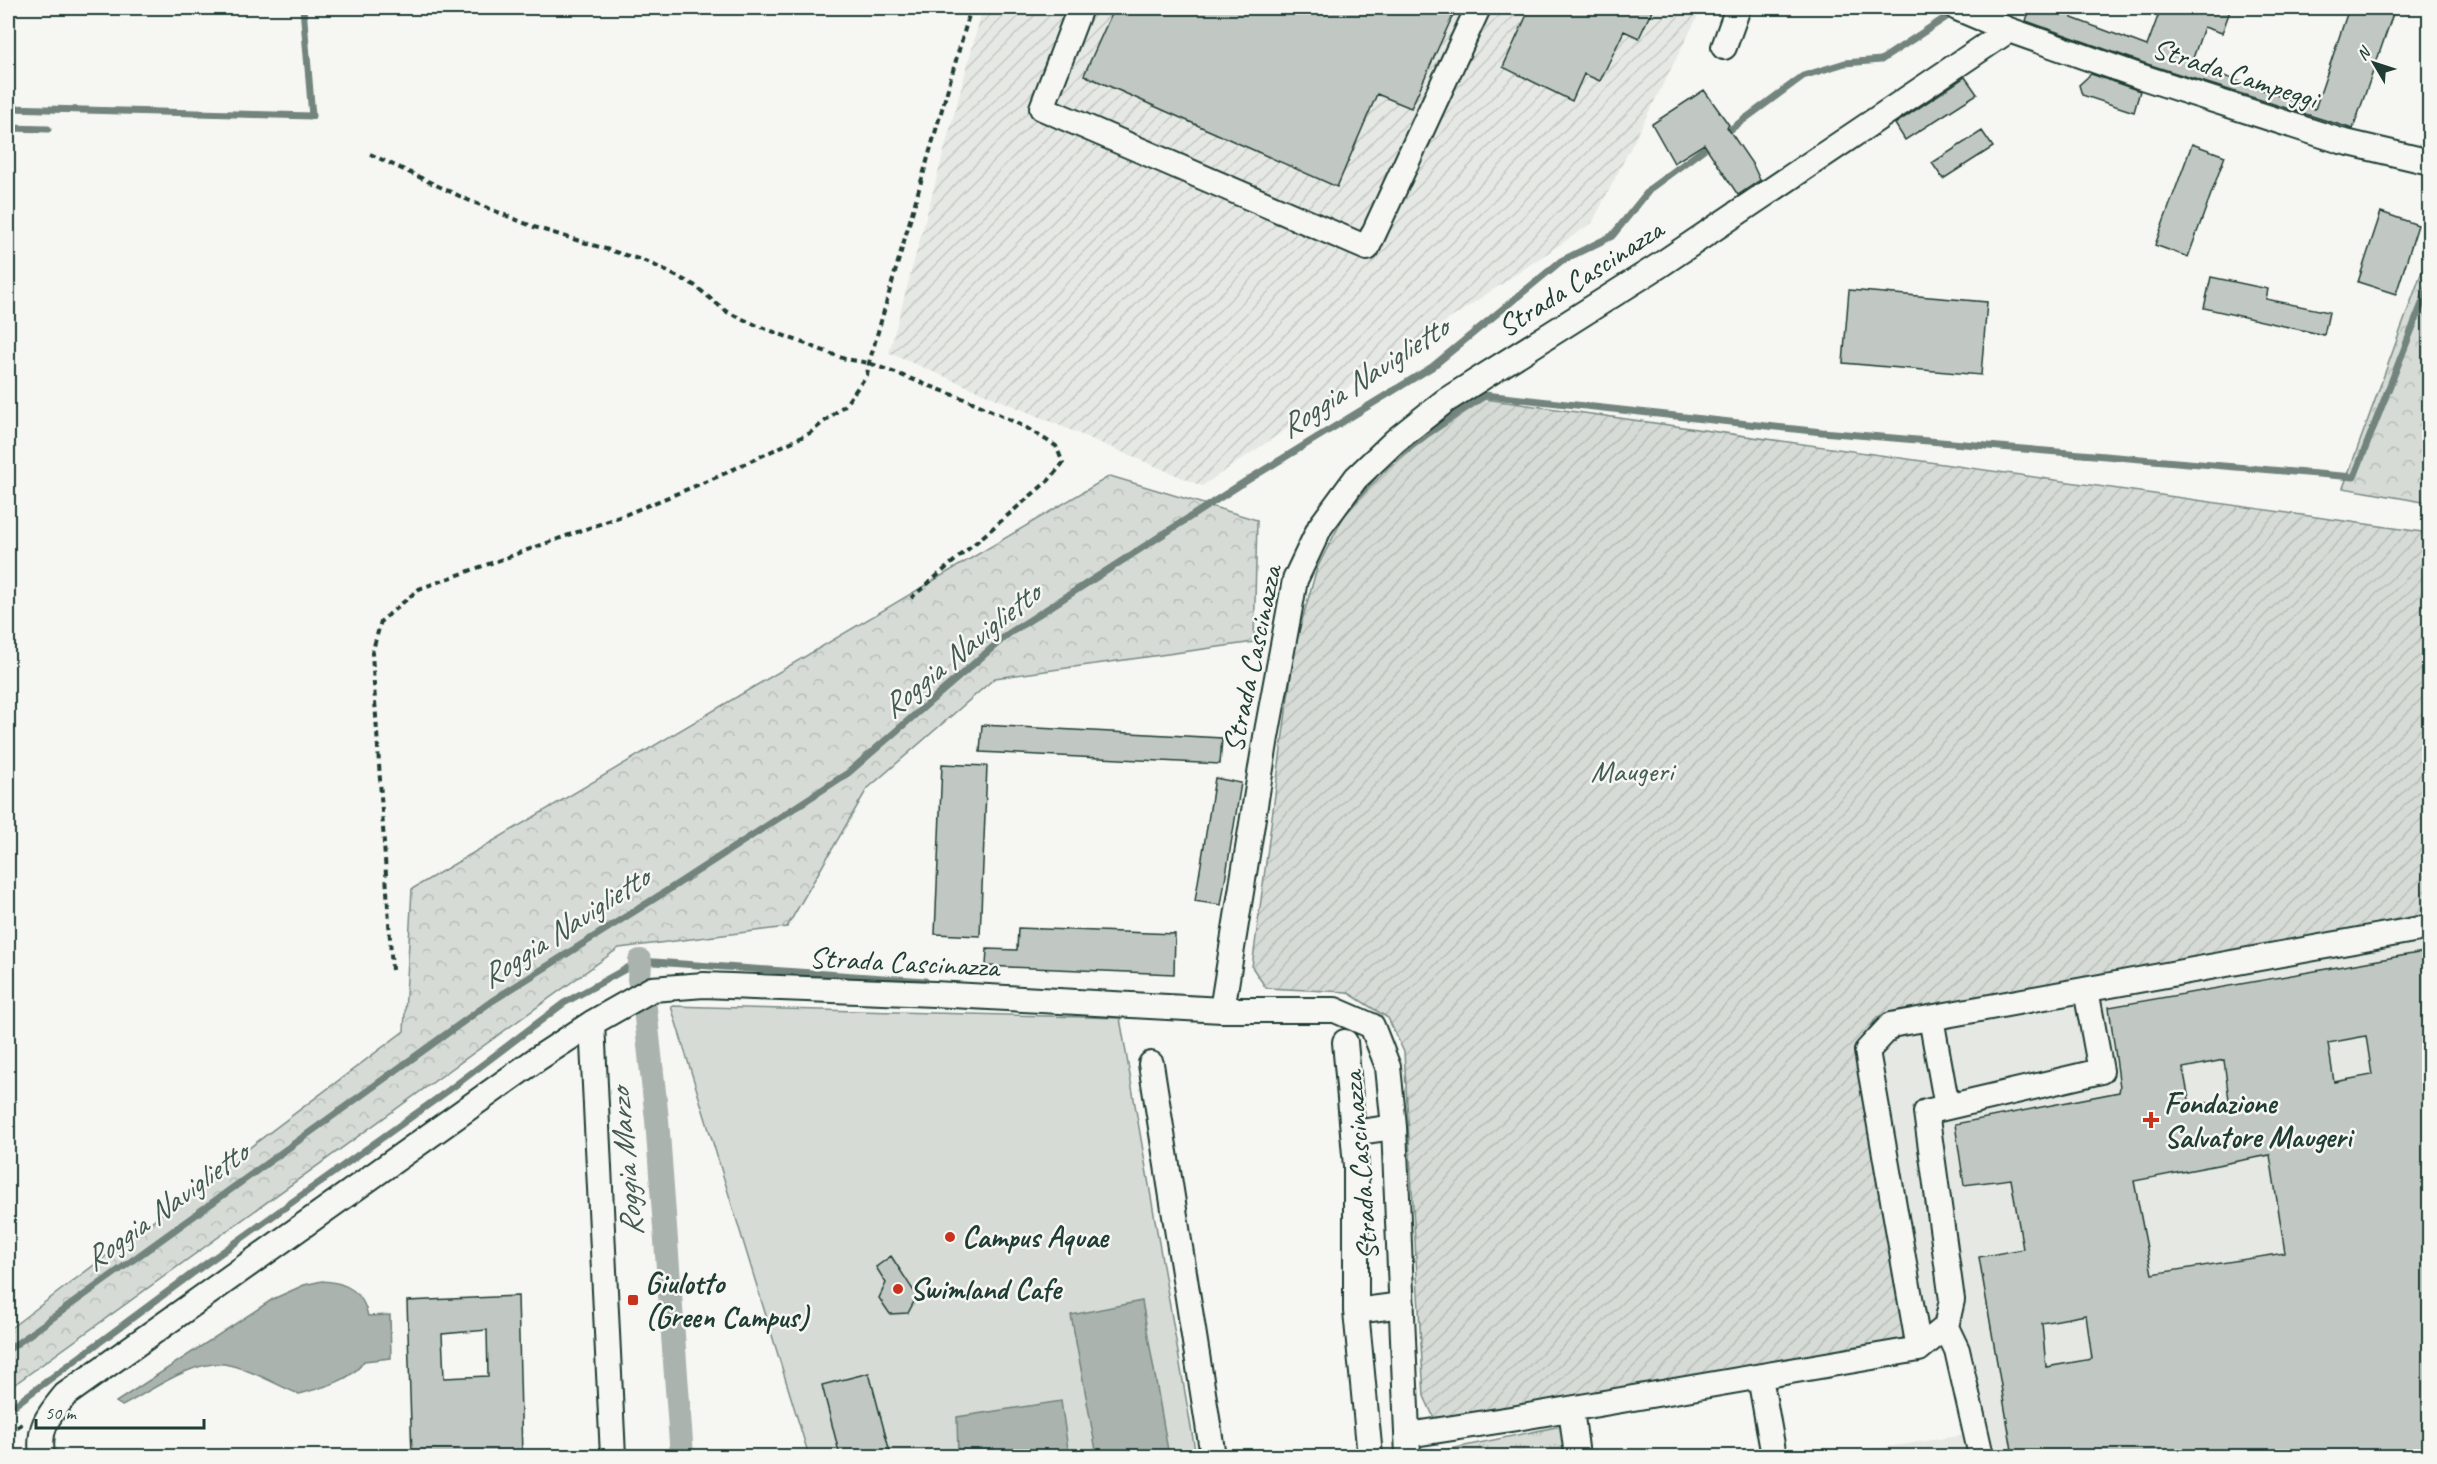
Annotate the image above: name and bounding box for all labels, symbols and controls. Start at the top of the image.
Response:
street label: Strada Campeggi [2148,28,2326,119]
north arrow [2344,33,2404,93]
text: N [2352,42,2376,64]
street label: Strada Cascinazza [1490,209,1672,346]
water label: Roggia Naviglietto [1271,305,1460,447]
street label: Strada Cascinazza [1214,560,1291,756]
water label: Roggia Naviglietto [872,570,1053,727]
park label: Maugeri [1591,752,1677,790]
water label: Roggia Naviglietto [472,855,661,997]
street label: Strada Cascinazza [808,938,1002,986]
street label: Strada Cascinazza [1333,1067,1387,1262]
water label: Roggia Marzo [598,1082,652,1238]
place label: Fondazione Salvatore Maugeri [2164,1084,2355,1156]
marker: Fondazione Salvatore Maugeri [2142,1111,2160,1129]
water label: Roggia Naviglietto [75,1130,260,1280]
place label: Campus Aquae [962,1218,1110,1256]
marker: Campus Aquae [943,1230,957,1244]
place label: Giulotto (Green Campus) [645,1264,811,1336]
place label: Swimland Cafe [910,1270,1064,1308]
marker: Swimland Cafe [891,1282,905,1296]
marker: Giulotto (Green Campus) [626,1293,640,1307]
scale bar [36,1392,204,1430]
text: 50 m [45,1402,78,1424]

